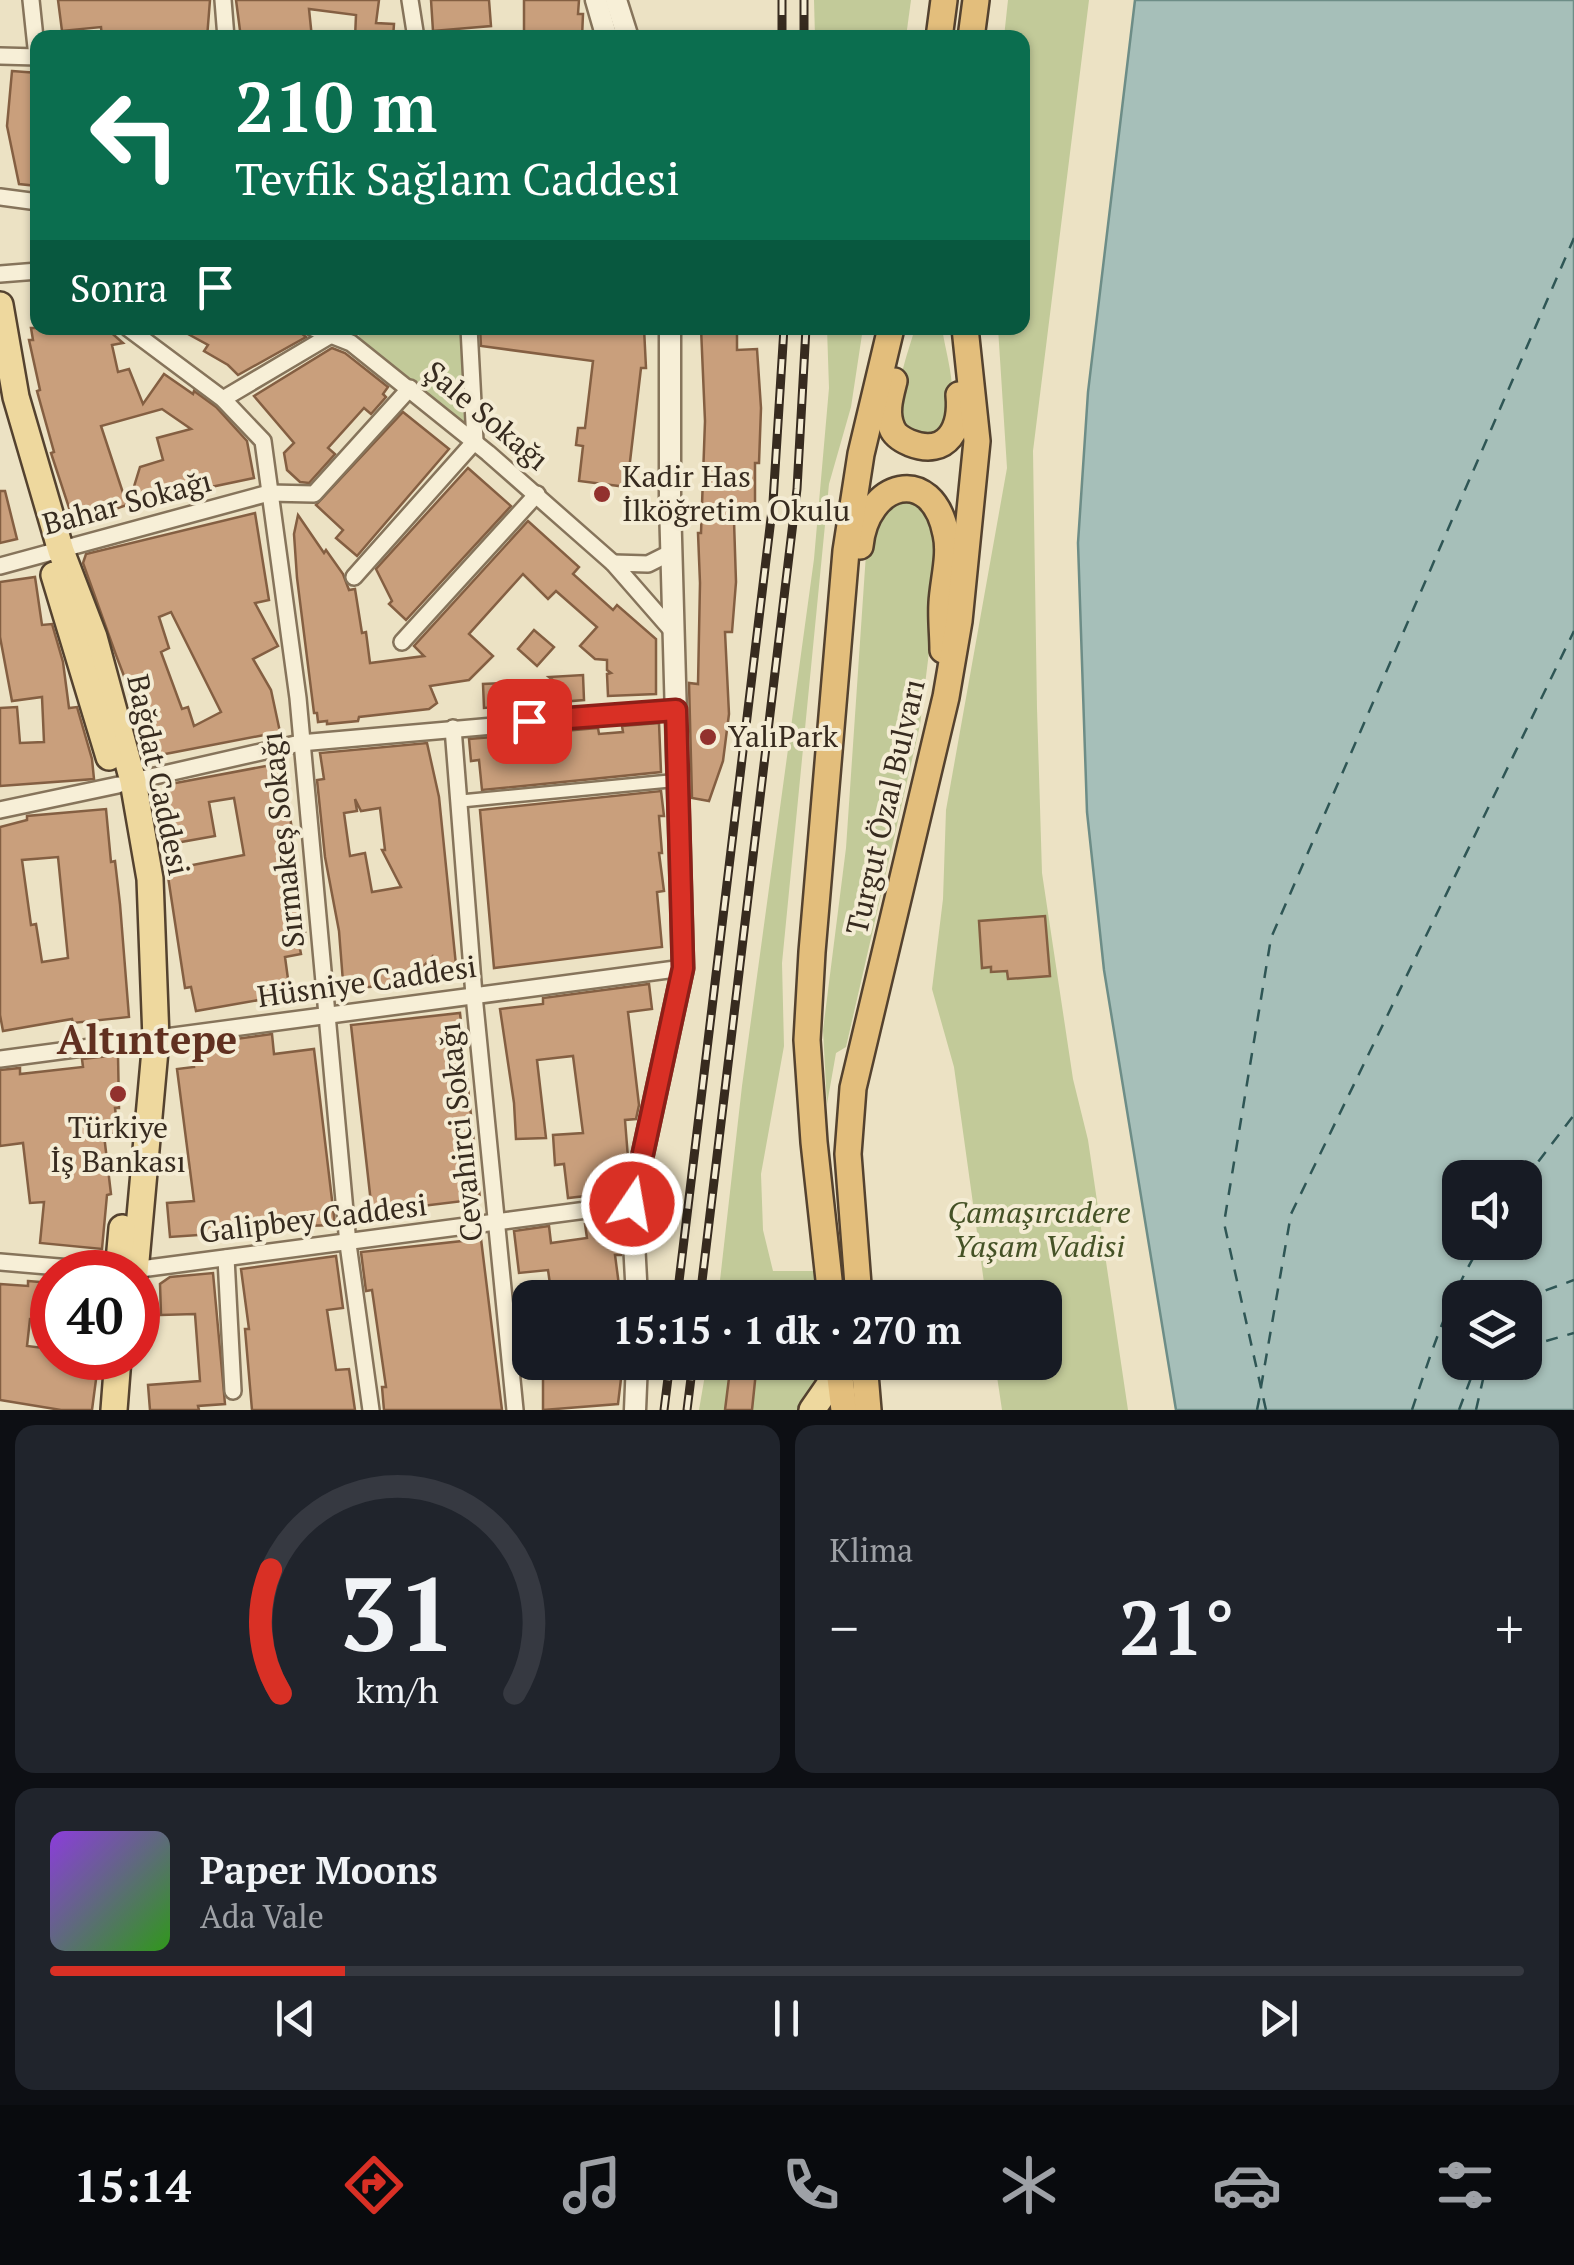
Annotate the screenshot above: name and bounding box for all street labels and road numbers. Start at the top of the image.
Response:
street label: Şale Sokağı [416,351,557,479]
street label: Bahar Sokağı [38,460,216,544]
street label: Bağdat Caddesi [118,671,200,879]
street label: Turgut Özal Bulvarı [836,675,934,939]
street label: Sırmakeş Sokağı [251,730,313,950]
street label: Hüsniye Caddesi [255,946,479,1016]
street label: Cevahirci Sokağı [429,1021,491,1244]
street label: Galipbey Caddesi [197,1184,429,1252]

